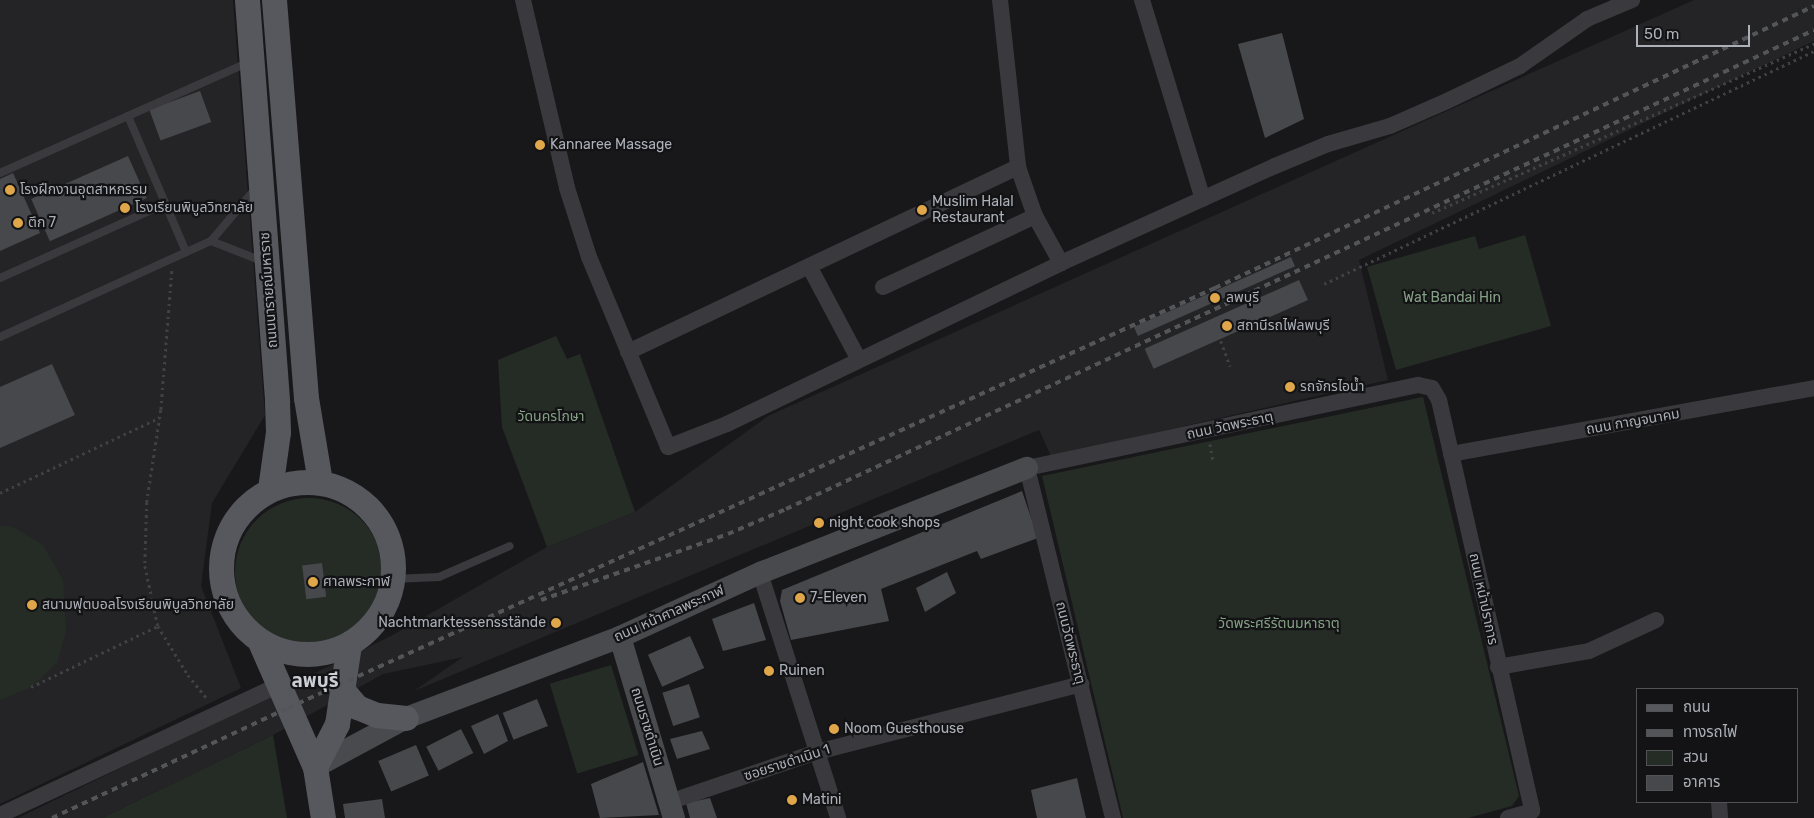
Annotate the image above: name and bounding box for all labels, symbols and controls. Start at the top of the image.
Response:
scale bar [1639,15,1753,47]
text: 50 m [1644,25,1679,43]
place label: Kannaree Massage [550,137,672,153]
marker: Kannaree Massage [534,139,546,151]
place label: โรงฝึกงานอุตสาหกรรม [20,182,147,198]
marker: โรงฝึกงานอุตสาหกรรม [4,184,16,196]
place label: Muslim Halal Restaurant [932,194,1014,226]
place label: โรงเรียนพิบูลวิทยาลัย [135,200,253,216]
marker: โรงเรียนพิบูลวิทยาลัย [119,202,131,214]
marker: Muslim Halal Restaurant [916,204,928,216]
place label: ตึก 7 [28,215,56,231]
marker: ตึก 7 [12,217,24,229]
street label: ถนนนารายณ์มหาราช [257,231,281,349]
place label: ลพบุรี [1226,290,1259,306]
park label: Wat Bandai Hin [1403,290,1501,306]
marker: ลพบุรี [1208,291,1222,305]
place label: สถานีรถไฟลพบุรี [1237,318,1330,334]
marker: สถานีรถไฟลพบุรี [1221,320,1233,332]
place label: รถจักรไอน้ำ [1300,379,1364,395]
marker: รถจักรไอน้ำ [1284,381,1296,393]
street label: ถนน กาญจนาคม [1585,406,1681,438]
park label: วัดนครโกษา [518,409,584,425]
street label: ถนน วัดพระธาตุ [1185,409,1275,443]
place label: night cook shops [829,515,940,531]
marker: night cook shops [813,517,825,529]
street label: ถนน หน้าปราการ [1465,552,1501,646]
place label: ศาลพระกาฬ [323,574,390,590]
marker: ศาลพระกาฬ [307,576,319,588]
street label: ถนน หน้าศาลพระกาฬ [611,582,727,646]
place label: 7-Eleven [810,590,867,606]
marker: 7-Eleven [794,592,806,604]
place label: สนามฟุตบอลโรงเรียนพิบูลวิทยาลัย [42,597,234,613]
marker: สนามฟุตบอลโรงเรียนพิบูลวิทยาลัย [26,599,38,611]
street label: ถนนวัดพระธาตุ [1052,600,1088,686]
place label: Nachtmarktessensstände [378,615,546,631]
park label: วัดพระศรีรัตนมหาธาตุ [1218,616,1340,632]
marker: Nachtmarktessensstände [550,617,562,629]
place label: Ruinen [779,663,825,679]
marker: Ruinen [763,665,775,677]
district label: ลพบุรี [291,670,339,692]
street label: ถนนราชดำเนิน [627,686,667,768]
legend [1636,688,1799,803]
text: ถนน [1683,698,1710,716]
place label: Noom Guesthouse [844,721,964,737]
marker: Noom Guesthouse [828,723,840,735]
text: ทางรถไฟ [1683,723,1737,741]
street label: ซอยราชดำเนิน 1 [742,741,832,785]
text: สวน [1683,748,1708,766]
text: อาคาร [1683,773,1720,791]
place label: Matini [802,792,842,808]
marker: Matini [786,794,798,806]

